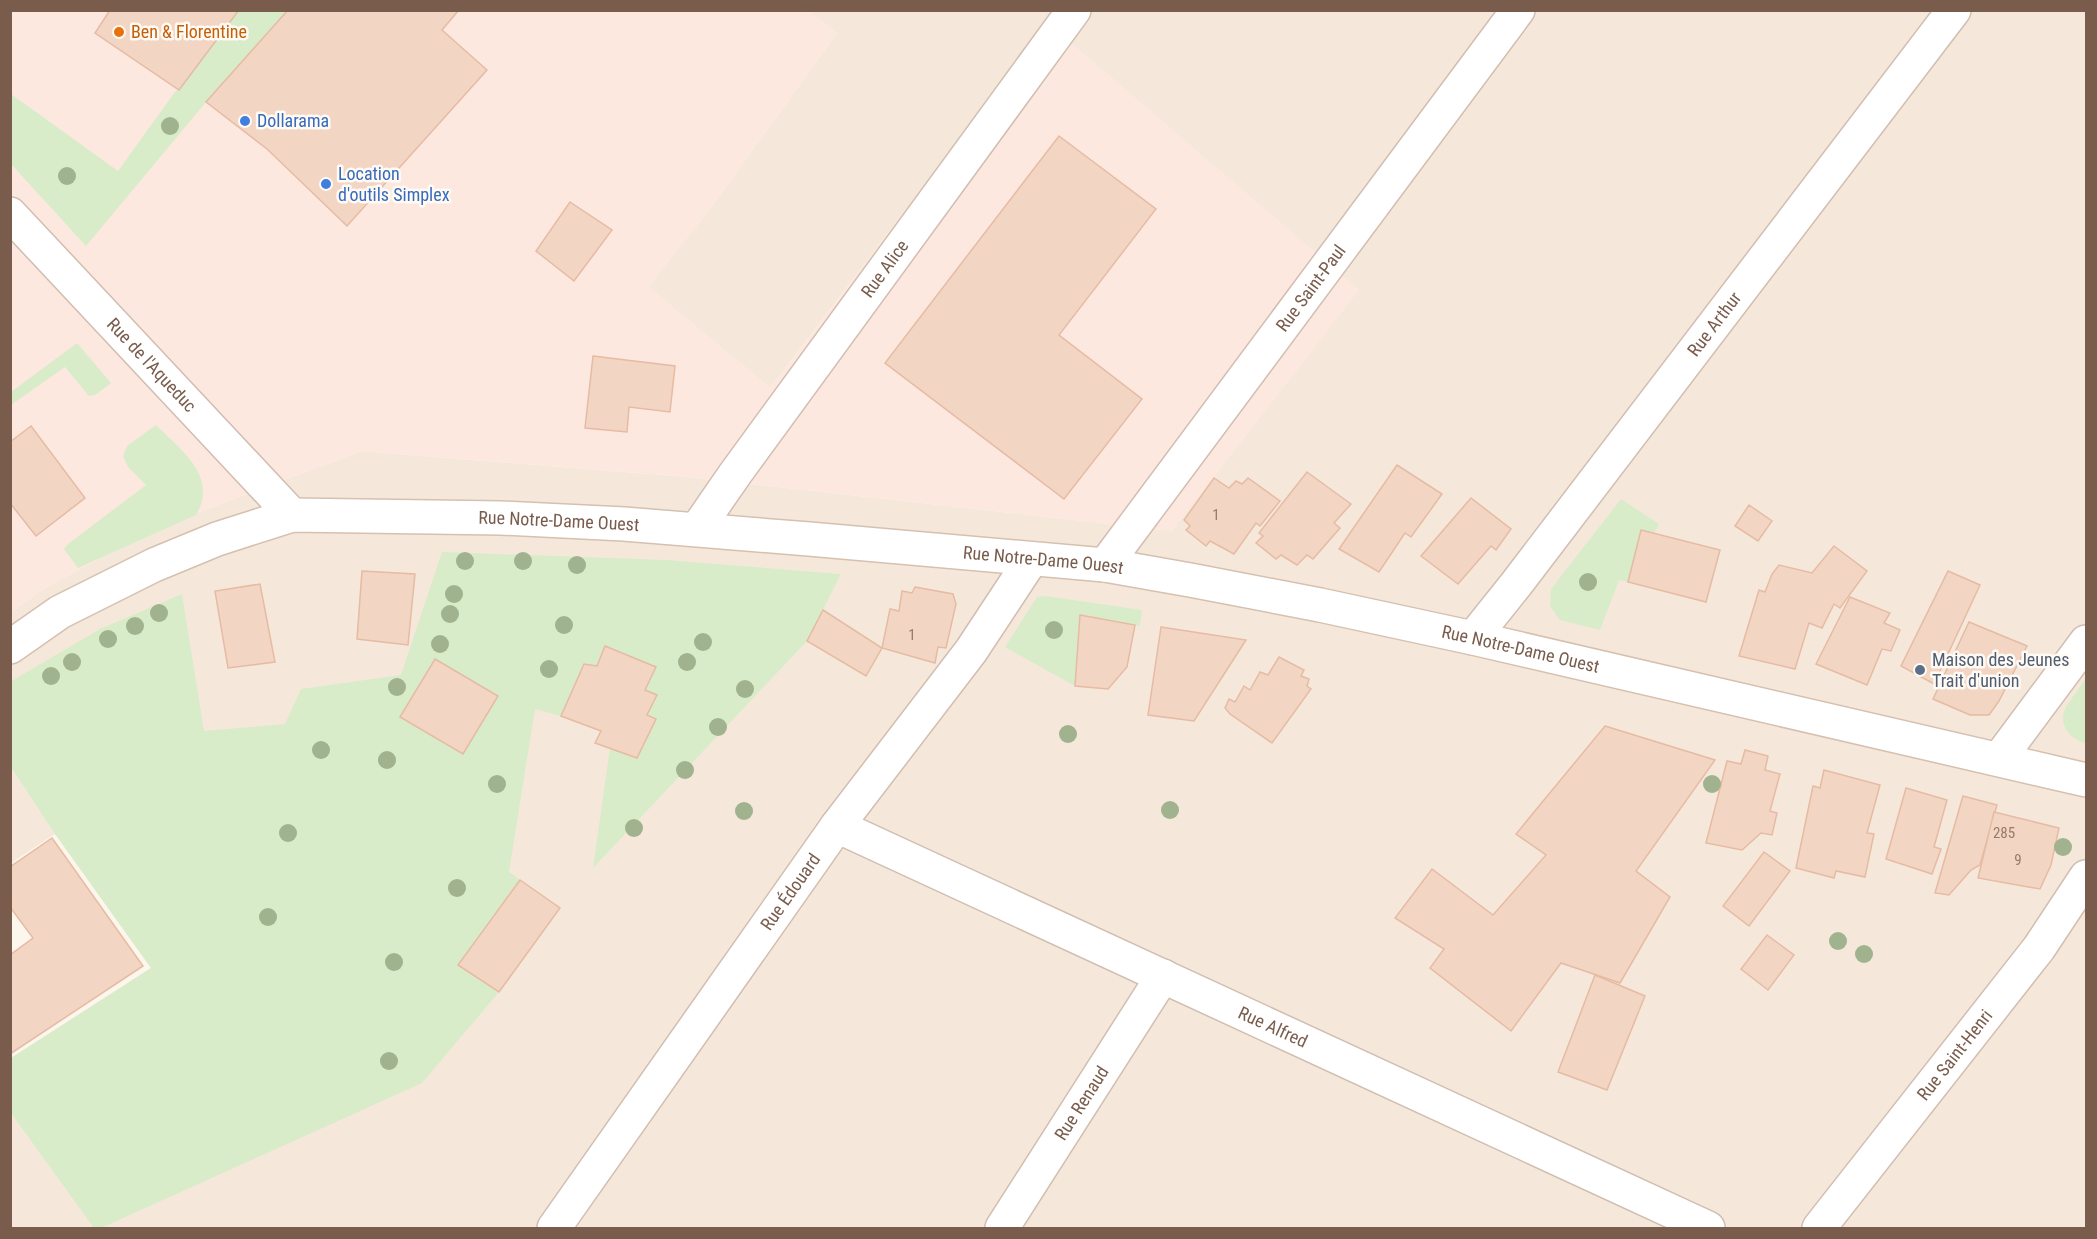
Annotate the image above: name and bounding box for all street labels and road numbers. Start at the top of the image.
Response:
street label: Rue Alice [856,236,913,301]
street label: Rue Saint-Paul [1271,240,1350,335]
street label: Rue Arthur [1683,287,1746,360]
street label: Rue de l'Aqueduc [103,313,201,416]
street label: Rue Notre-Dame Ouest [478,507,640,535]
street label: Rue Notre-Dame Ouest [962,542,1125,578]
street label: Rue Notre-Dame Ouest [1440,621,1602,677]
street label: Rue Édouard [756,849,824,934]
street label: Rue Alfred [1235,1002,1311,1052]
street label: Rue Saint-Henri [1912,1005,1997,1104]
street label: Rue Renaud [1050,1062,1113,1144]

